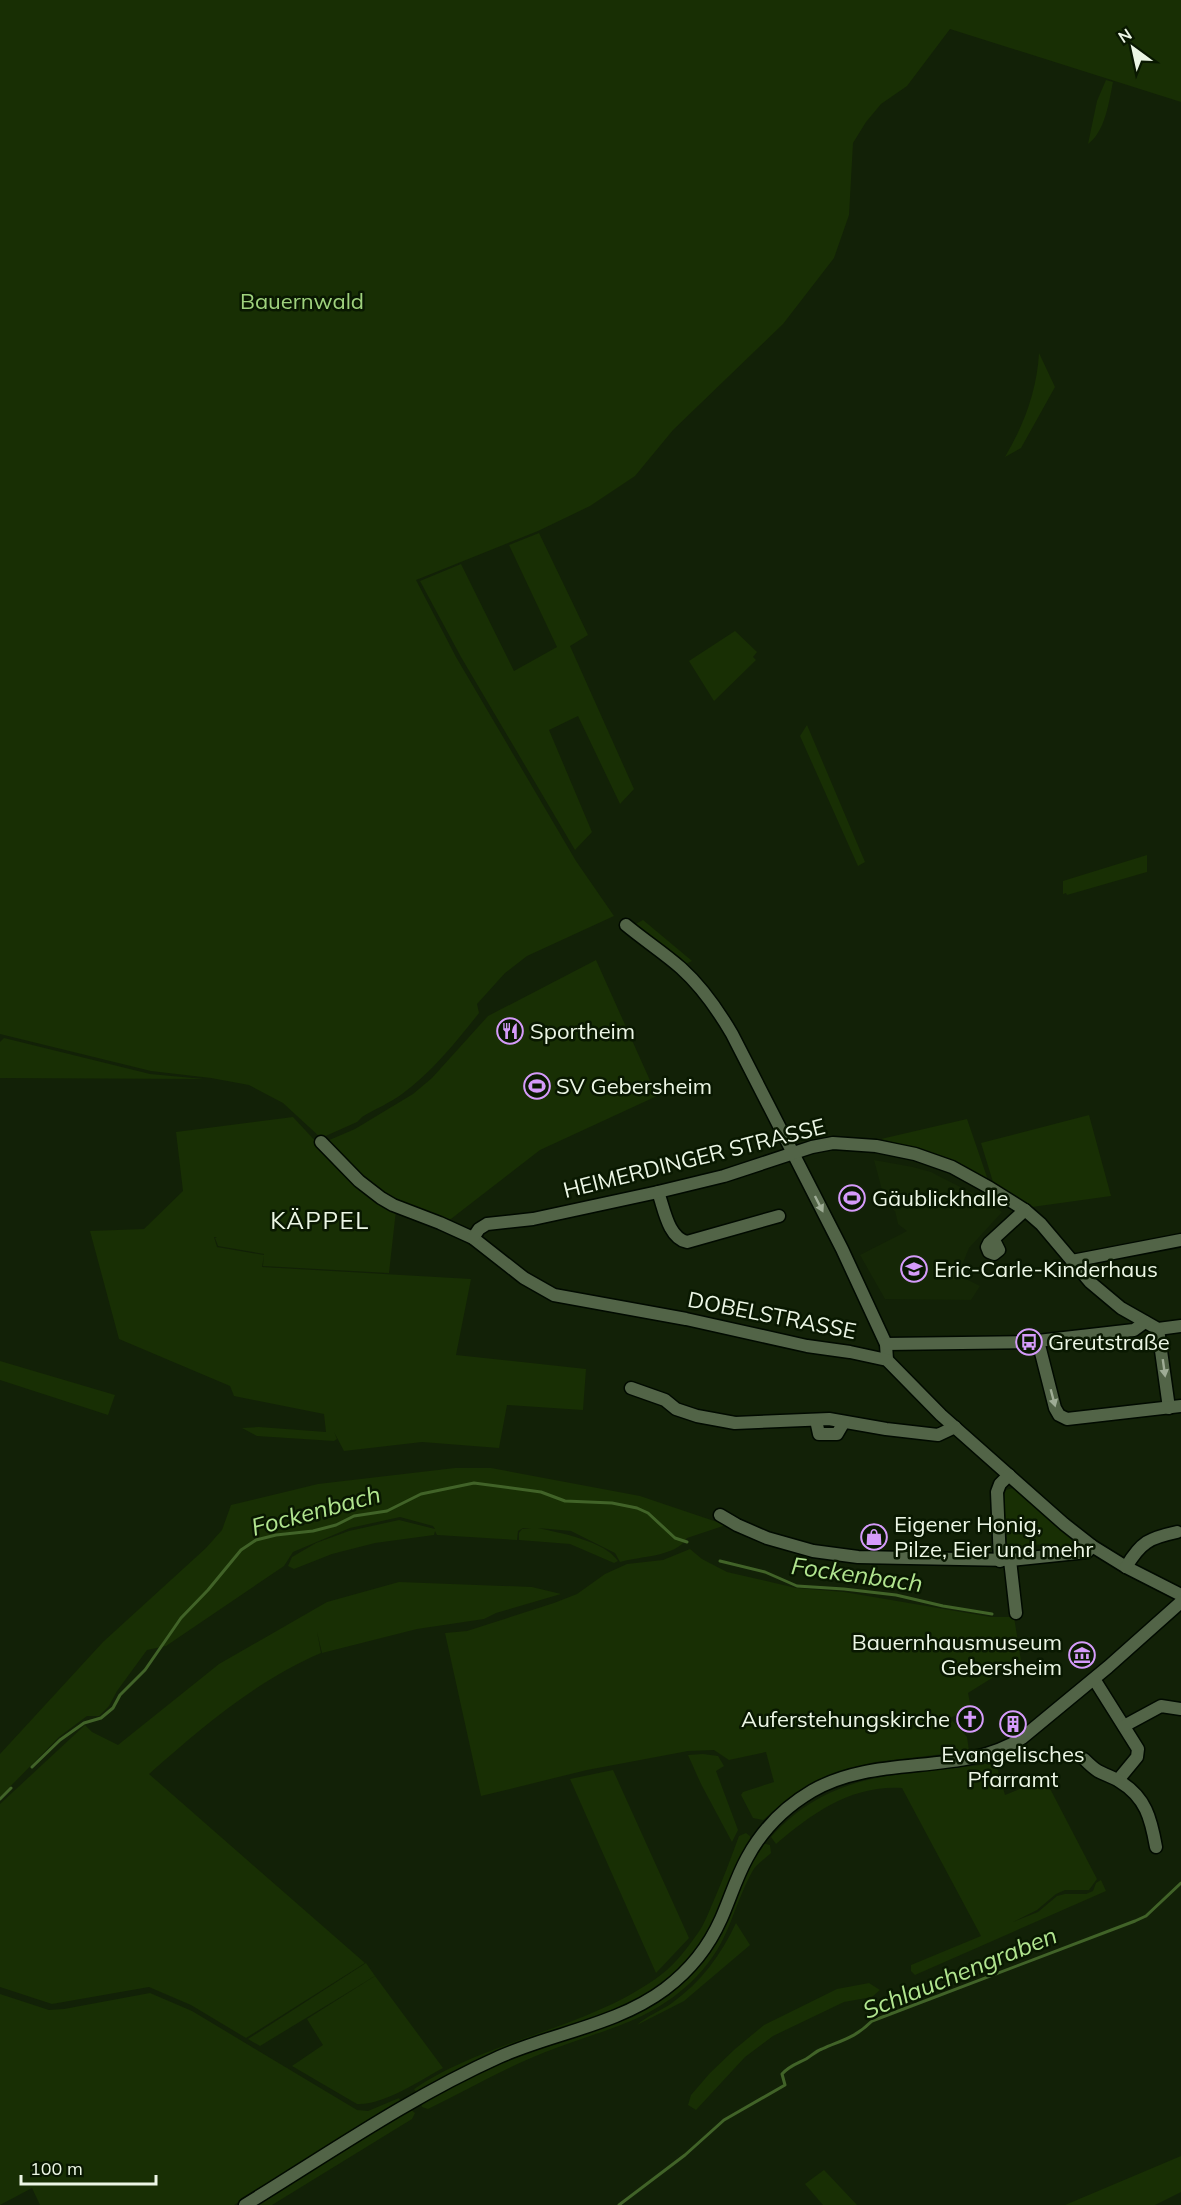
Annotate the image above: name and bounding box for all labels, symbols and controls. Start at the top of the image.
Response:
north arrow [1103,18,1163,78]
text: N [1114,24,1135,47]
park label: Bauernwald [240,287,364,315]
restaurant icon: Sportheim [495,1016,525,1046]
place label: Sportheim [530,1017,635,1045]
sports icon: SV Gebersheim [522,1071,552,1101]
place label: SV Gebersheim [556,1072,712,1100]
street label: HEIMERDINGER STRASSE [560,1112,828,1204]
sports icon: Gäublickhalle [837,1183,867,1213]
place label: Gäublickhalle [872,1184,1008,1212]
one-way arrow [815,1196,824,1213]
district label: KÄPPEL [270,1205,370,1235]
school or university icon: Eric-Carle-Kinderhaus [899,1254,929,1284]
place label: Eric-Carle-Kinderhaus [934,1255,1158,1283]
street label: DOBELSTRASSE [685,1285,859,1345]
bus stop icon: Greutstraße [1014,1327,1044,1357]
place label: Greutstraße [1048,1328,1170,1356]
one-way arrow [1159,1359,1168,1378]
one-way arrow [1048,1388,1058,1407]
water label: Fockenbach [248,1478,384,1542]
place label: Eigener Honig, Pilze, Eier und mehr [894,1510,1093,1563]
shop icon: Eigener Honig, Pilze, Eier und mehr [859,1522,889,1552]
water label: Fockenbach [789,1550,925,1598]
place label: Bauernhausmuseum Gebersheim [852,1628,1062,1681]
museum icon: Bauernhausmuseum Gebersheim [1067,1640,1097,1670]
church icon: Auferstehungskirche [955,1704,985,1734]
place label: Auferstehungskirche [741,1705,950,1733]
building icon: Evangelisches Pfarramt [998,1709,1028,1739]
place label: Evangelisches Pfarramt [941,1740,1085,1793]
water label: Schlauchengraben [858,1919,1061,2025]
scale bar [21,2148,156,2186]
text: 100 m [30,2157,83,2180]

